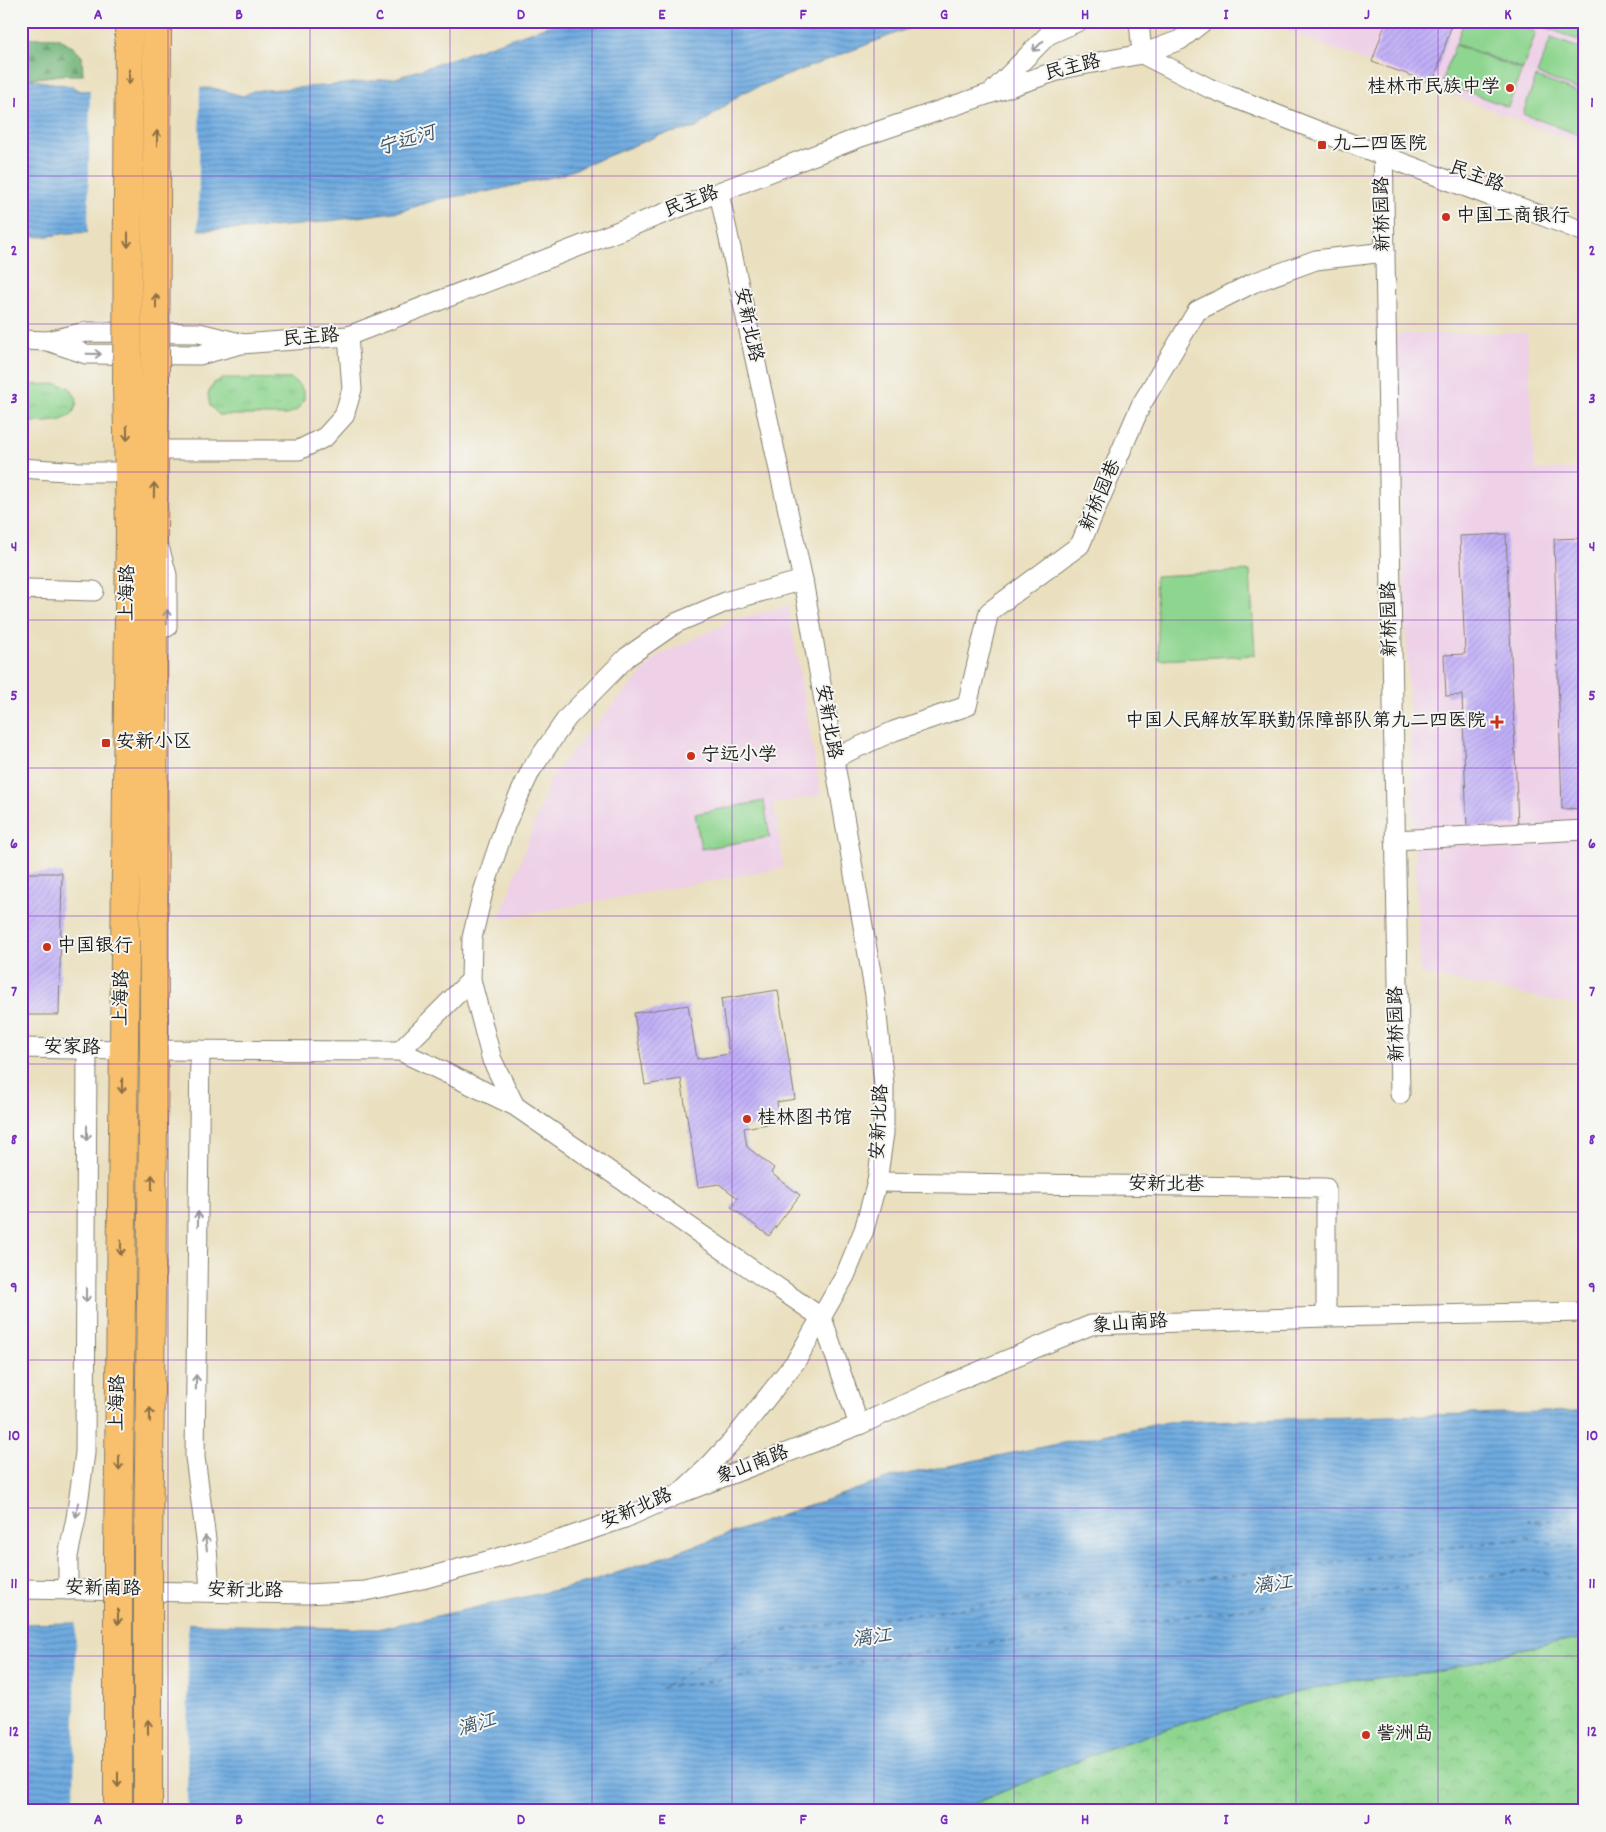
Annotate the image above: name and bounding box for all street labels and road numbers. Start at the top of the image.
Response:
street label: 民主路 [1042,49,1104,89]
street label: 民主路 [1445,156,1507,200]
street label: 新桥园路 [1370,176,1398,252]
street label: 民主路 [661,180,723,226]
street label: 安新北路 [726,285,768,365]
street label: 民主路 [281,323,341,355]
street label: 新桥园巷 [1075,456,1129,536]
street label: 上海路 [115,564,143,622]
street label: 新桥园路 [1377,581,1405,657]
street label: 安新北路 [807,682,847,762]
street label: 上海路 [109,969,137,1027]
street label: 新桥园路 [1384,986,1412,1062]
street label: 安家路 [43,1035,101,1063]
street label: 安新北路 [866,1083,896,1161]
street label: 安新北巷 [1128,1172,1204,1200]
street label: 象山南路 [1091,1309,1169,1341]
street label: 上海路 [105,1374,133,1432]
street label: 象山南路 [713,1440,793,1492]
street label: 安新北路 [597,1483,677,1537]
street label: 安新南路 [65,1576,141,1604]
street label: 安新北路 [207,1578,283,1606]

